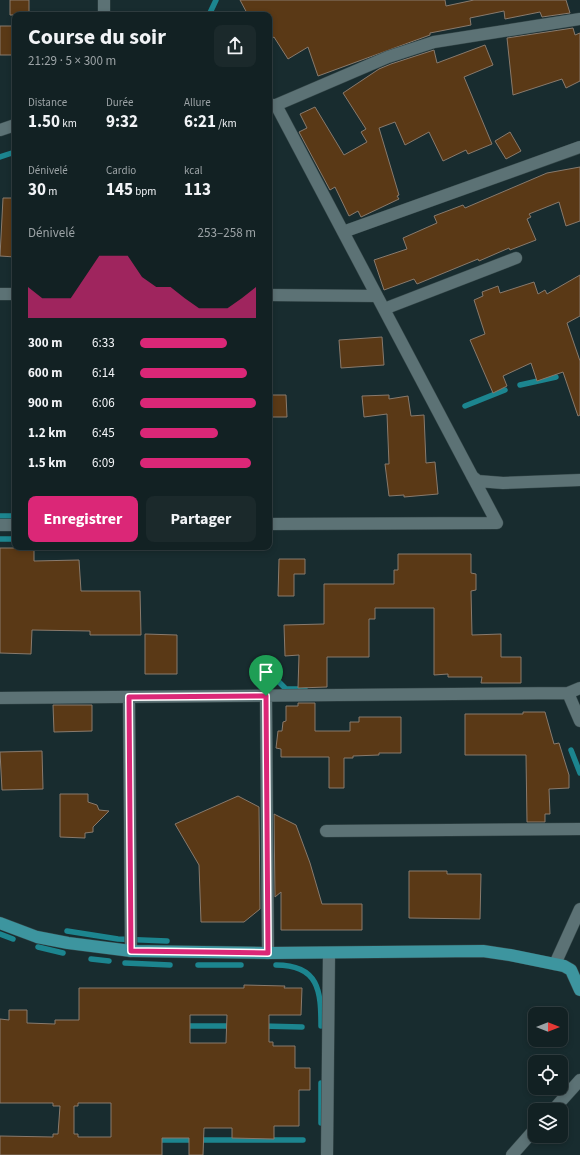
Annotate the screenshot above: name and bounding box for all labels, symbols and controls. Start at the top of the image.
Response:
text: Course du soir [28,21,166,53]
button: share [214,25,256,67]
text: 21:29 · 5 × 300 m [28,52,116,70]
text: Distance [28,95,67,110]
text: Durée [106,95,133,110]
text: Allure [184,95,211,110]
text: 1.50 [28,110,60,134]
text: 9:32 [106,110,138,134]
text: 6:21 [184,110,216,134]
text: km [60,116,77,131]
text: /km [216,116,237,131]
text: Dénivelé [28,163,68,178]
text: Cardio [106,163,136,178]
text: kcal [184,163,203,178]
text: 30 [28,178,46,202]
text: 145 [106,178,133,202]
text: 113 [184,178,211,202]
text: m [46,184,57,199]
text: bpm [133,184,156,199]
text: Dénivelé [28,224,75,242]
text: 253–258 m [198,224,256,242]
text: 300 m [28,334,62,352]
text: 6:33 [92,334,115,352]
text: 600 m [28,364,62,382]
text: 6:14 [92,364,115,382]
text: 900 m [28,394,62,412]
text: 6:06 [92,394,115,412]
text: 1.2 km [28,424,67,442]
text: 6:45 [92,424,115,442]
text: 1.5 km [28,454,67,472]
text: 6:09 [92,454,115,472]
button: Enregistrer [28,496,138,542]
button: Partager [146,496,256,542]
pin [249,655,283,696]
icon: arrive [255,661,277,683]
north arrow [528,1007,568,1047]
map controls [528,1007,568,1143]
button: locate [528,1055,568,1095]
button: layers [528,1103,568,1143]

